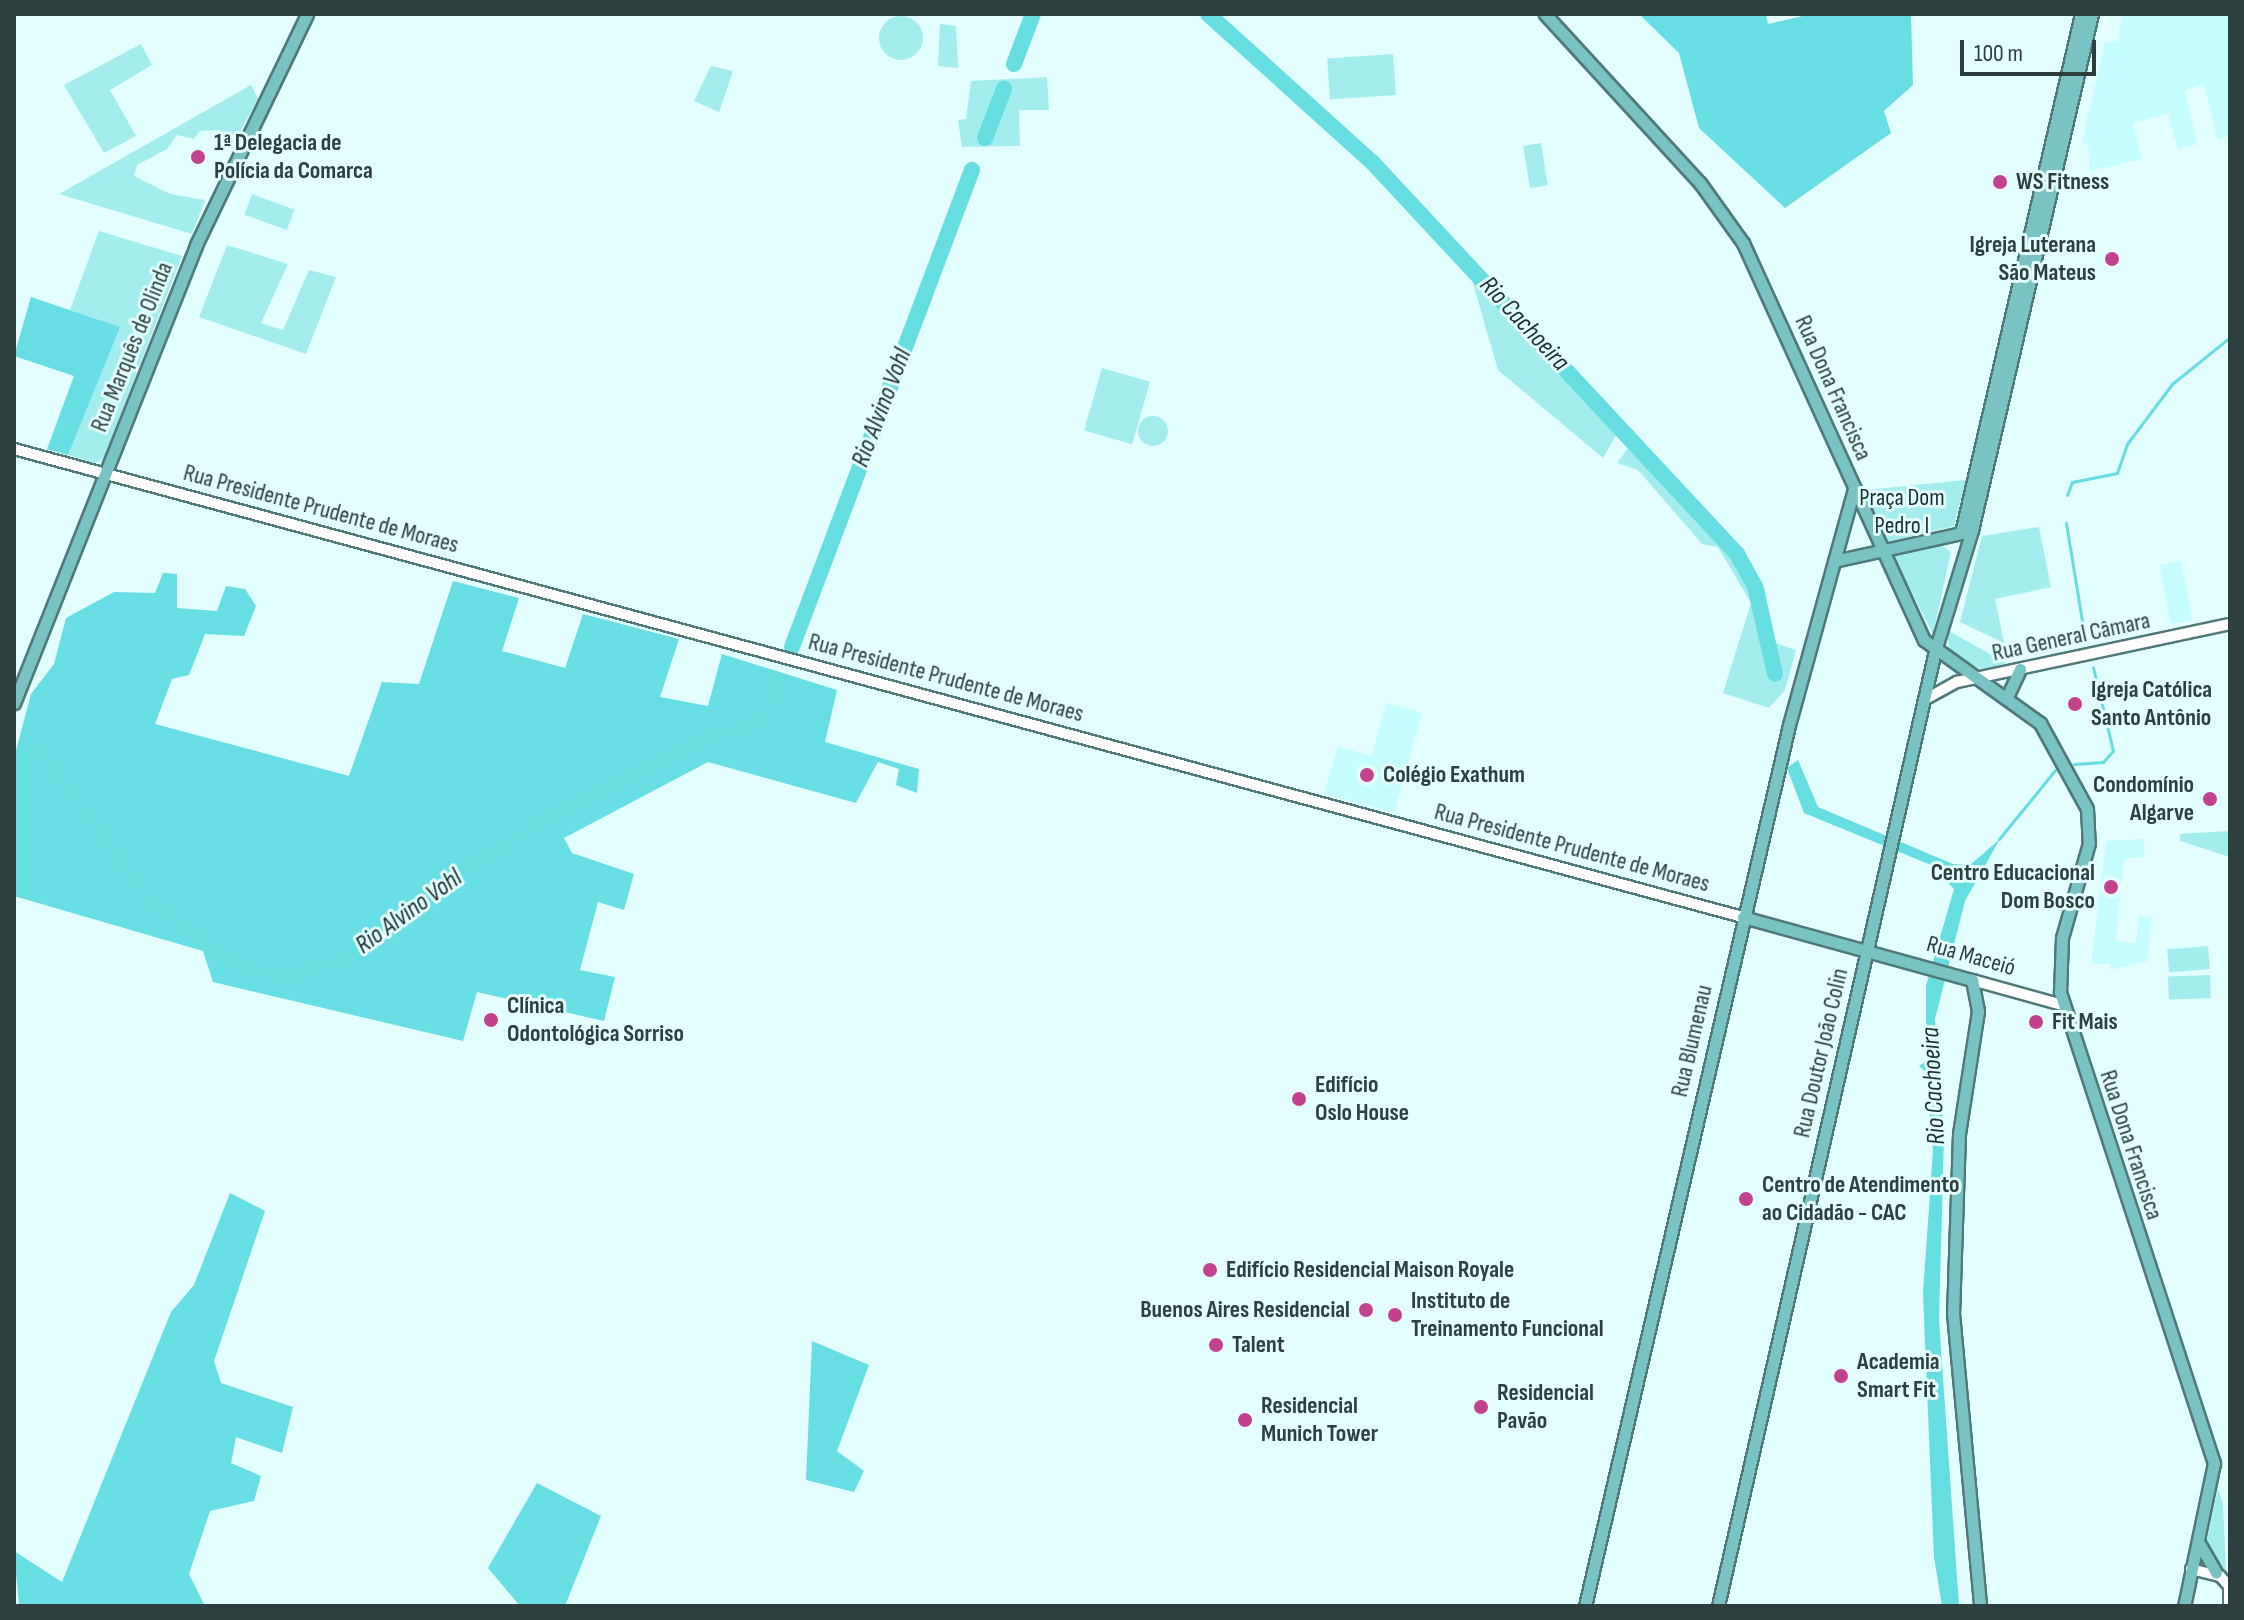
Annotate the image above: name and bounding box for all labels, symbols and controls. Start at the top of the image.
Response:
scale bar [1964,24,2100,74]
text: 100 m [1974,39,2023,68]
place label: 1ª Delegacia de Polícia da Comarca [214,129,373,185]
marker: 1ª Delegacia de Polícia da Comarca [189,148,207,166]
place label: WS Fitness [2016,168,2109,196]
marker: WS Fitness [1991,173,2009,191]
place label: Igreja Luterana São Mateus [1969,231,2096,287]
marker: Igreja Luterana São Mateus [2103,250,2121,268]
street label: Rua Marquês de Olinda [85,258,179,436]
water label: Rio Cachoeira [1472,270,1576,378]
street label: Rua Dona Francisca [1788,311,1878,465]
water label: Rio Alvino Vohl [845,344,919,472]
street label: Rua Presidente Prudente de Moraes [180,458,462,560]
park label: Praça Dom Pedro I [1859,484,1945,540]
street label: Rua General Câmara [1989,606,2153,668]
street label: Rua Presidente Prudente de Moraes [805,627,1087,729]
place label: Igreja Católica Santo Antônio [2091,676,2212,732]
marker: Igreja Católica Santo Antônio [2066,695,2084,713]
place label: Colégio Exathum [1383,761,1525,789]
marker: Colégio Exathum [1358,766,1376,784]
place label: Condomínio Algarve [2093,771,2194,827]
marker: Condomínio Algarve [2201,790,2219,808]
street label: Rua Presidente Prudente de Moraes [1431,797,1713,899]
place label: Centro Educacional Dom Bosco [1931,859,2095,915]
water label: Rio Alvino Vohl [350,863,468,961]
marker: Centro Educacional Dom Bosco [2102,878,2120,896]
street label: Rua Maceió [1923,930,2019,982]
street label: Rua Doutor João Colin [1788,966,1854,1140]
street label: Rua Blumenau [1665,982,1719,1100]
place label: Clínica Odontológica Sorriso [507,992,684,1048]
place label: Fit Mais [2052,1008,2118,1036]
marker: Clínica Odontológica Sorriso [482,1011,500,1029]
marker: Fit Mais [2027,1013,2045,1031]
water label: Rio Cachoeira [1915,1026,1953,1146]
street label: Rua Dona Francisca [2093,1067,2169,1223]
place label: Edifício Oslo House [1315,1071,1409,1127]
marker: Edifício Oslo House [1290,1090,1308,1108]
place label: Centro de Atendimento ao Cidadão - CAC [1762,1171,1959,1227]
marker: Centro de Atendimento ao Cidadão - CAC [1737,1190,1755,1208]
place label: Edifício Residencial Maison Royale [1226,1256,1514,1284]
marker: Edifício Residencial Maison Royale [1201,1261,1219,1279]
place label: Instituto de Treinamento Funcional [1411,1287,1604,1343]
place label: Buenos Aires Residencial [1140,1296,1350,1324]
marker: Buenos Aires Residencial [1357,1301,1375,1319]
marker: Instituto de Treinamento Funcional [1386,1306,1404,1324]
place label: Talent [1232,1331,1285,1359]
marker: Talent [1207,1336,1225,1354]
place label: Academia Smart Fit [1857,1348,1940,1404]
marker: Academia Smart Fit [1832,1367,1850,1385]
place label: Residencial Pavão [1497,1379,1594,1435]
place label: Residencial Munich Tower [1261,1392,1378,1448]
marker: Residencial Pavão [1472,1398,1490,1416]
marker: Residencial Munich Tower [1236,1411,1254,1429]

